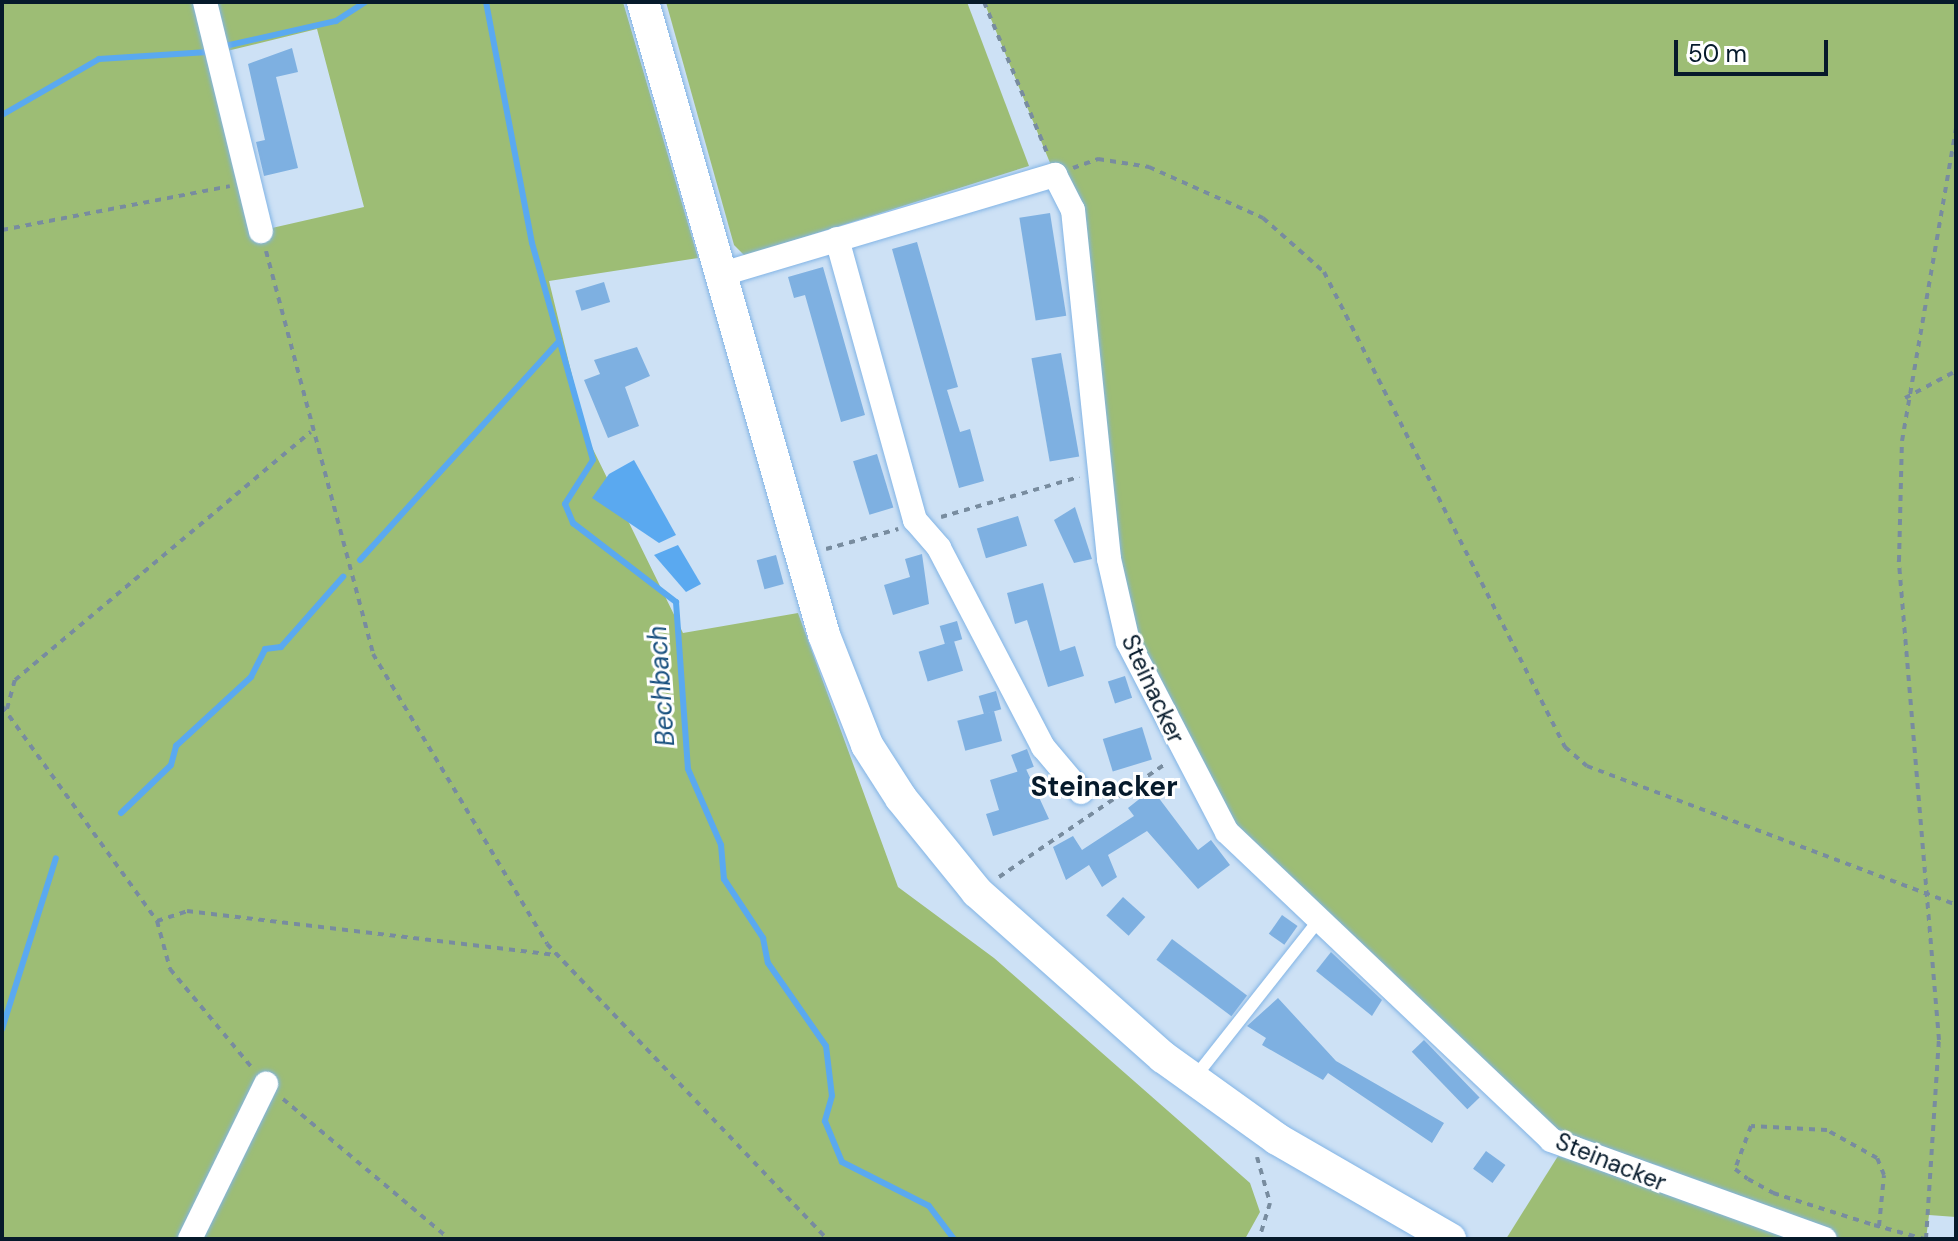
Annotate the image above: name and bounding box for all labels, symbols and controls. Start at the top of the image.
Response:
scale bar [1678,24,1832,74]
text: 50 m [1688,38,1747,69]
water label: Bechbach [642,625,682,747]
street label: Steinacker [1115,630,1191,748]
district label: Steinacker [1030,770,1178,804]
street label: Steinacker [1552,1127,1670,1197]

